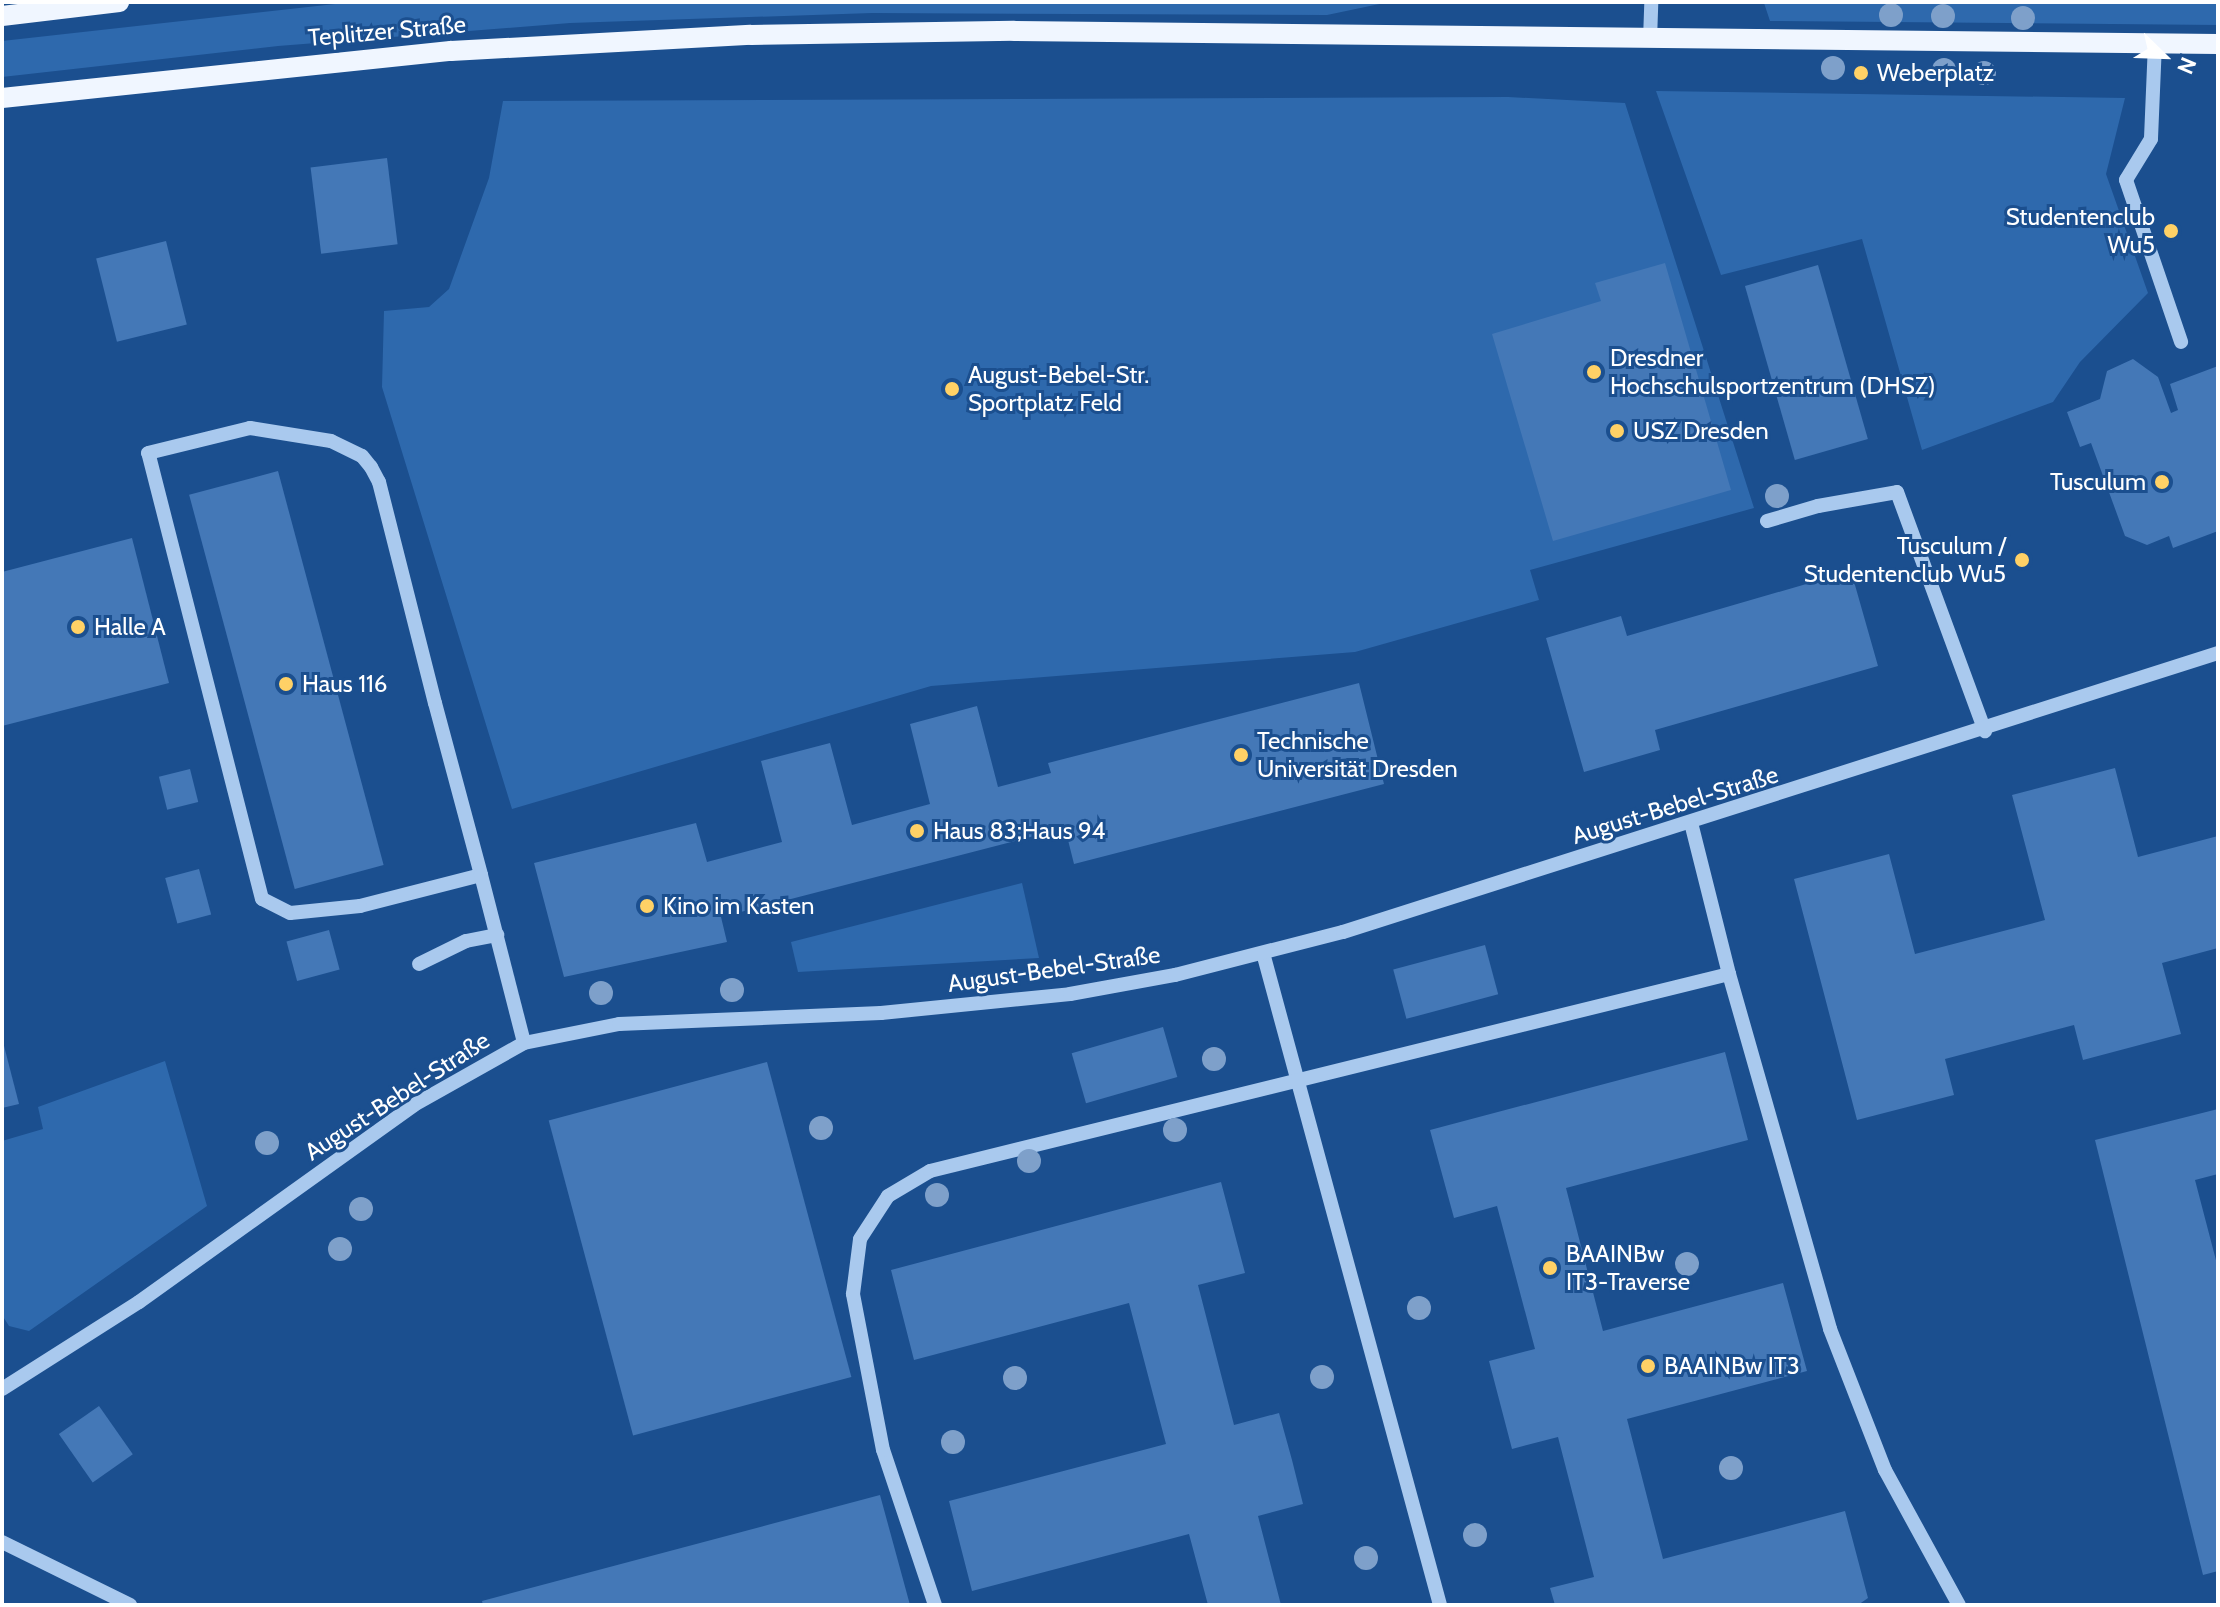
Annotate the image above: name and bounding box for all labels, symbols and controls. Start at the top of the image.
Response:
street label: Teplitzer Straße [307,10,467,52]
north arrow [2124,16,2204,96]
text: N [2171,53,2202,78]
place label: Weberplatz [1877,59,1994,87]
marker: Weberplatz [1852,64,1870,82]
place label: Studentenclub Wu5 [2006,203,2155,259]
marker: Studentenclub Wu5 [2162,222,2180,240]
place label: Dresdner Hochschulsportzentrum (DHSZ) [1610,344,1936,400]
place label: August-Bebel-Str. Sportplatz Feld [968,361,1149,417]
marker: Dresdner Hochschulsportzentrum (DHSZ) [1585,363,1603,381]
marker: August-Bebel-Str. Sportplatz Feld [943,380,961,398]
place label: USZ Dresden [1633,417,1769,445]
marker: USZ Dresden [1608,422,1626,440]
place label: Tusculum [2050,468,2146,496]
marker: Tusculum [2153,473,2171,491]
place label: Tusculum / Studentenclub Wu5 [1804,532,2006,588]
marker: Tusculum / Studentenclub Wu5 [2013,551,2031,569]
place label: Halle A [94,613,166,641]
marker: Halle A [69,618,87,636]
place label: Haus 116 [302,670,387,698]
marker: Haus 116 [277,675,295,693]
place label: Technische Universität Dresden [1257,727,1458,783]
marker: Technische Universität Dresden [1232,746,1250,764]
street label: August-Bebel-Straße [1568,760,1782,850]
place label: Haus 83;Haus 94 [933,817,1105,845]
marker: Haus 83;Haus 94 [908,822,926,840]
place label: Kino im Kasten [663,892,815,920]
marker: Kino im Kasten [638,897,656,915]
street label: August-Bebel-Straße [946,940,1162,998]
street label: August-Bebel-Straße [299,1026,495,1166]
place label: BAAINBw IT3-Traverse [1566,1240,1690,1296]
marker: BAAINBw IT3-Traverse [1541,1259,1559,1277]
place label: BAAINBw IT3 [1664,1352,1800,1380]
marker: BAAINBw IT3 [1639,1357,1657,1375]

